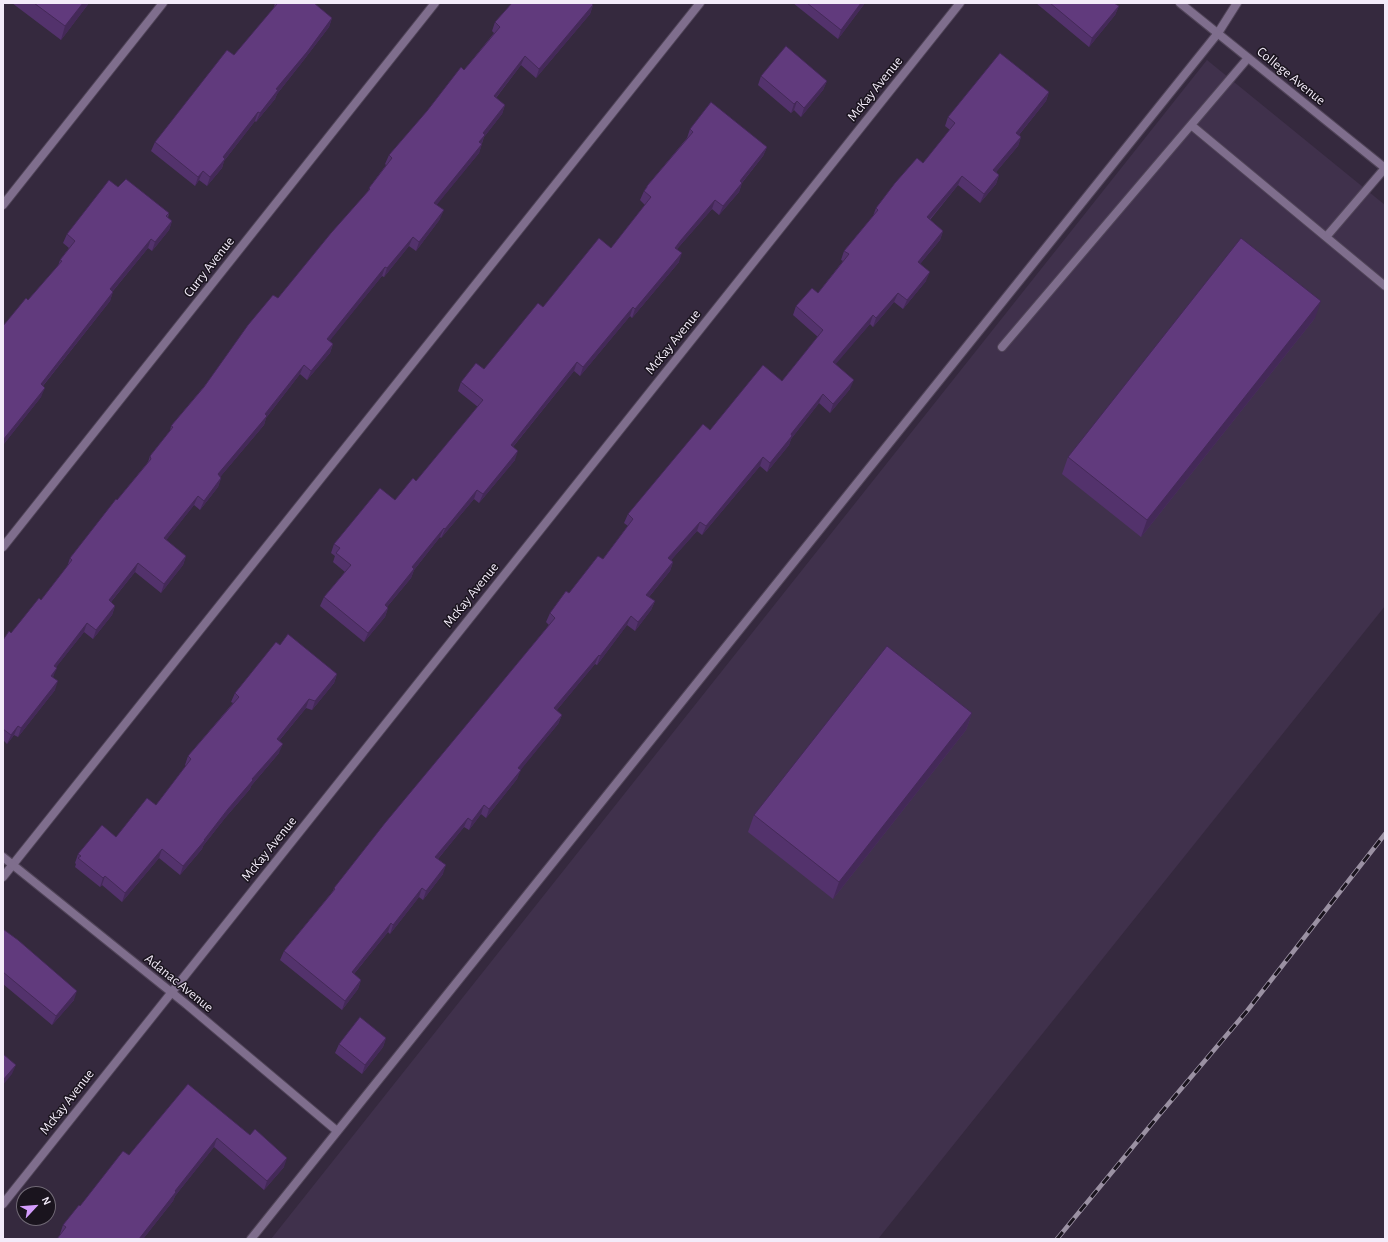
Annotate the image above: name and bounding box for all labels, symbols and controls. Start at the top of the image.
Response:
street label: College Avenue [1253,43,1329,109]
street label: McKay Avenue [844,53,906,125]
street label: Curry Avenue [180,233,238,301]
street label: McKay Avenue [642,306,704,378]
street label: McKay Avenue [440,559,502,631]
street label: McKay Avenue [238,813,300,885]
street label: Adanac Avenue [141,950,217,1016]
street label: McKay Avenue [36,1066,98,1138]
north arrow [16,1186,56,1226]
text: N [40,1195,53,1207]

